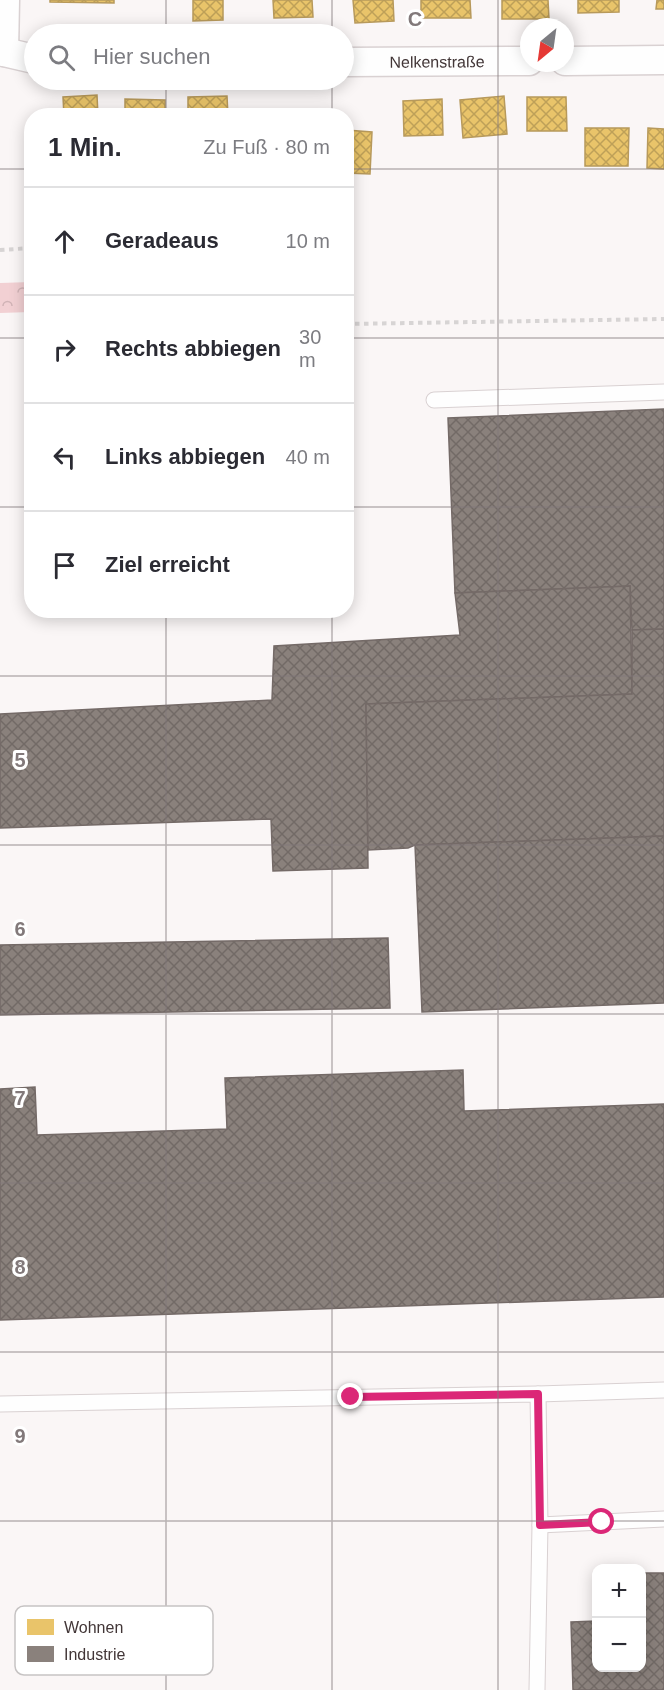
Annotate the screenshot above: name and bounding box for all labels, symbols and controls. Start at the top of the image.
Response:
text: C [408,8,422,30]
north arrow [520,18,574,72]
search box [24,24,354,90]
icon: search [45,41,78,74]
text: Hier suchen [93,44,210,69]
street label: Nelkenstraße [389,53,485,70]
text: 1 Min. [48,132,122,162]
text: Zu Fuß · 80 m [203,136,330,158]
icon: ahead [48,225,81,258]
text: Geradeaus [105,228,219,253]
text: 10 m [286,230,330,252]
text: 30 m [299,326,321,371]
icon: right [48,333,81,366]
text: Rechts abbiegen [105,336,281,361]
icon: left [48,441,81,474]
text: Links abbiegen [105,444,265,469]
text: 40 m [286,446,330,468]
icon: arrive [48,549,81,582]
text: Ziel erreicht [105,552,230,577]
text: 5 [14,749,26,771]
text: 6 [14,918,26,940]
text: 7 [14,1087,26,1109]
text: 8 [14,1256,26,1278]
route end [337,1383,363,1409]
text: 9 [14,1425,26,1447]
route start [588,1508,614,1534]
map controls [592,1564,646,1672]
button: + [592,1564,646,1618]
legend [15,1606,213,1675]
button: − [592,1618,646,1672]
text: Wohnen [64,1619,123,1636]
text: Industrie [64,1646,125,1663]

